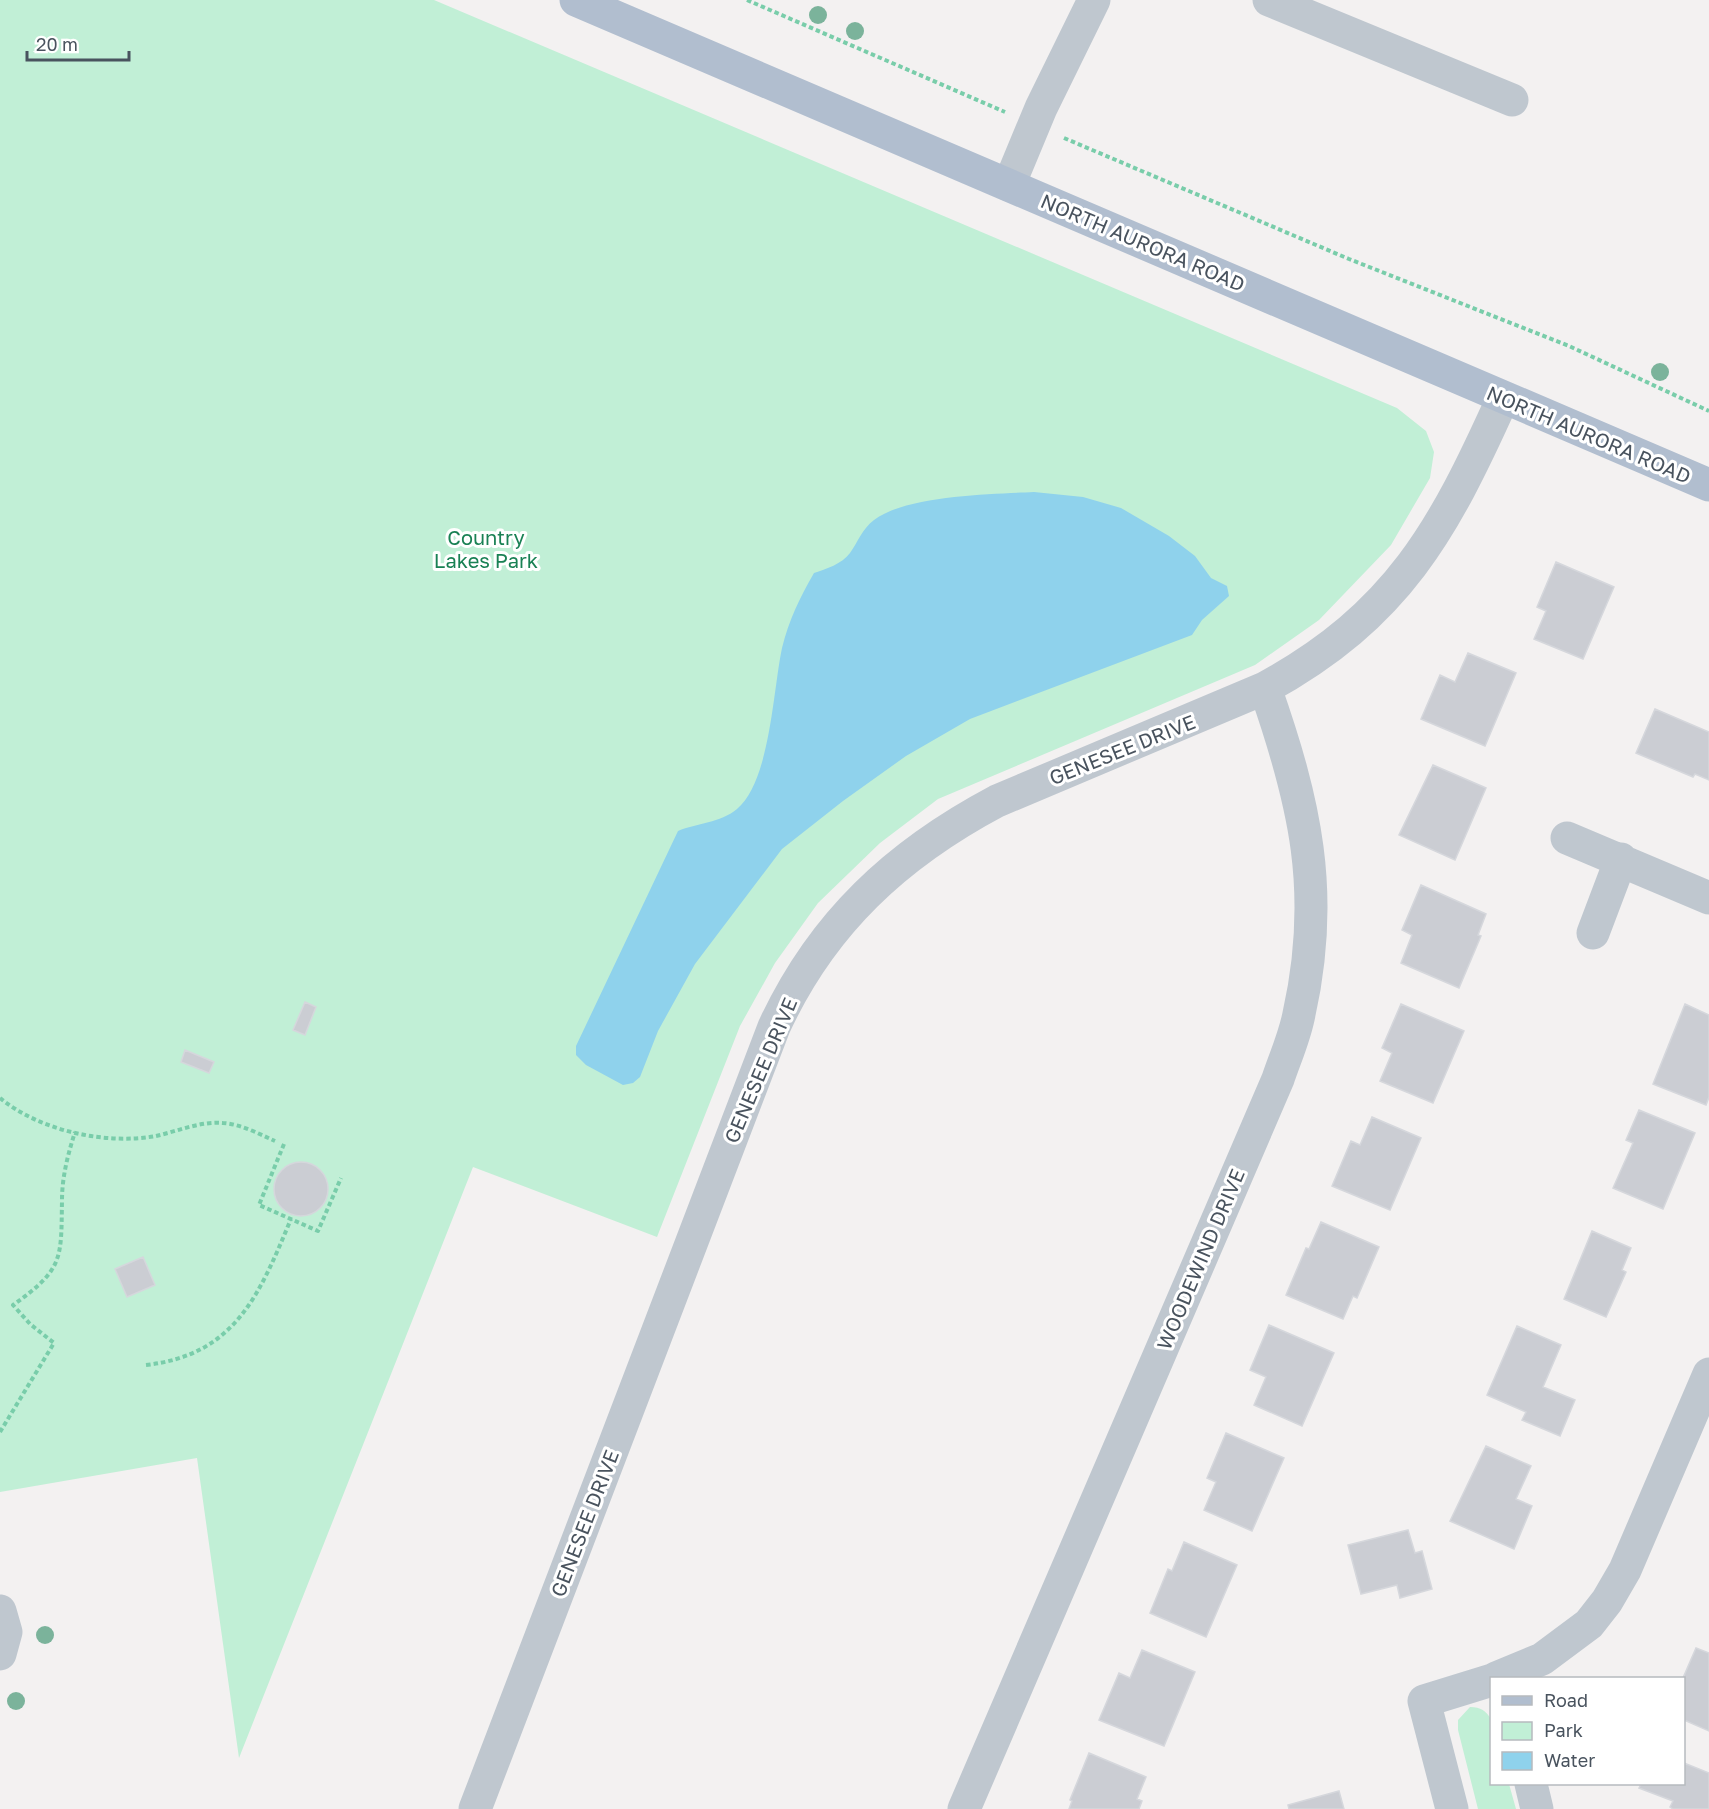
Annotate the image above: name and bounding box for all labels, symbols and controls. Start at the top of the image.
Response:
scale bar [27,24,129,62]
text: 20 m [36,33,78,55]
street label: NORTH AURORA ROAD [1037,188,1249,296]
street label: NORTH AURORA ROAD [1483,380,1695,488]
park label: Country Lakes Park [434,525,538,572]
street label: GENESEE DRIVE [1045,709,1199,789]
street label: GENESEE DRIVE [719,994,801,1146]
street label: WOODEWIND DRIVE [1151,1165,1249,1353]
street label: GENESEE DRIVE [545,1446,623,1600]
legend [1490,1677,1685,1785]
text: Road [1544,1689,1588,1711]
text: Park [1544,1719,1583,1741]
text: Water [1544,1749,1595,1771]

